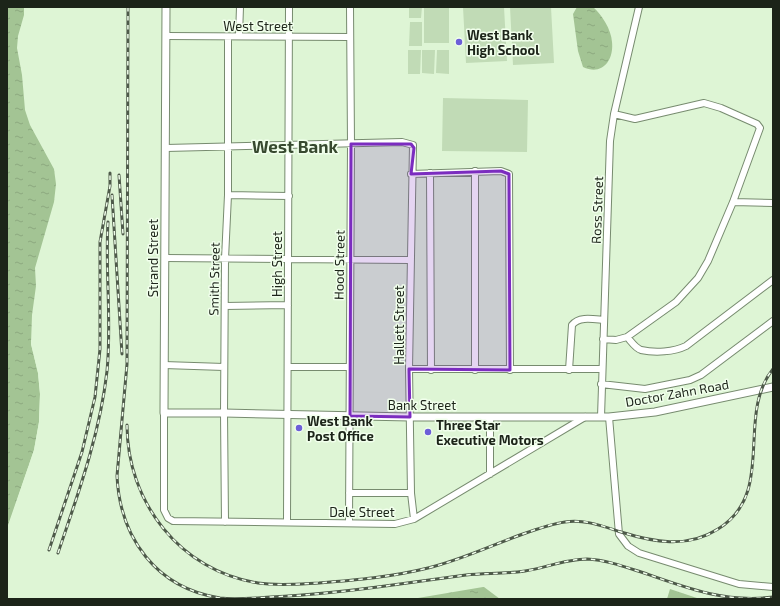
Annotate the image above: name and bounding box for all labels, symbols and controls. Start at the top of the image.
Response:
street label: West Street [223,18,293,34]
place label: West Bank High School [467,27,540,58]
marker: West Bank High School [454,37,464,47]
district label: West Bank [252,136,338,156]
street label: Ross Street [588,176,606,244]
street label: Strand Street [145,219,161,297]
street label: Hood Street [330,230,348,300]
street label: High Street [269,231,285,297]
street label: Smith Street [205,242,223,316]
street label: Hallett Street [391,285,407,365]
street label: Doctor Zahn Road [624,376,730,410]
street label: Bank Street [388,397,456,413]
place label: West Bank Post Office [307,413,374,444]
place label: Three Star Executive Motors [436,417,544,448]
marker: West Bank Post Office [294,423,304,433]
marker: Three Star Executive Motors [423,427,433,437]
street label: Dale Street [329,504,395,520]

